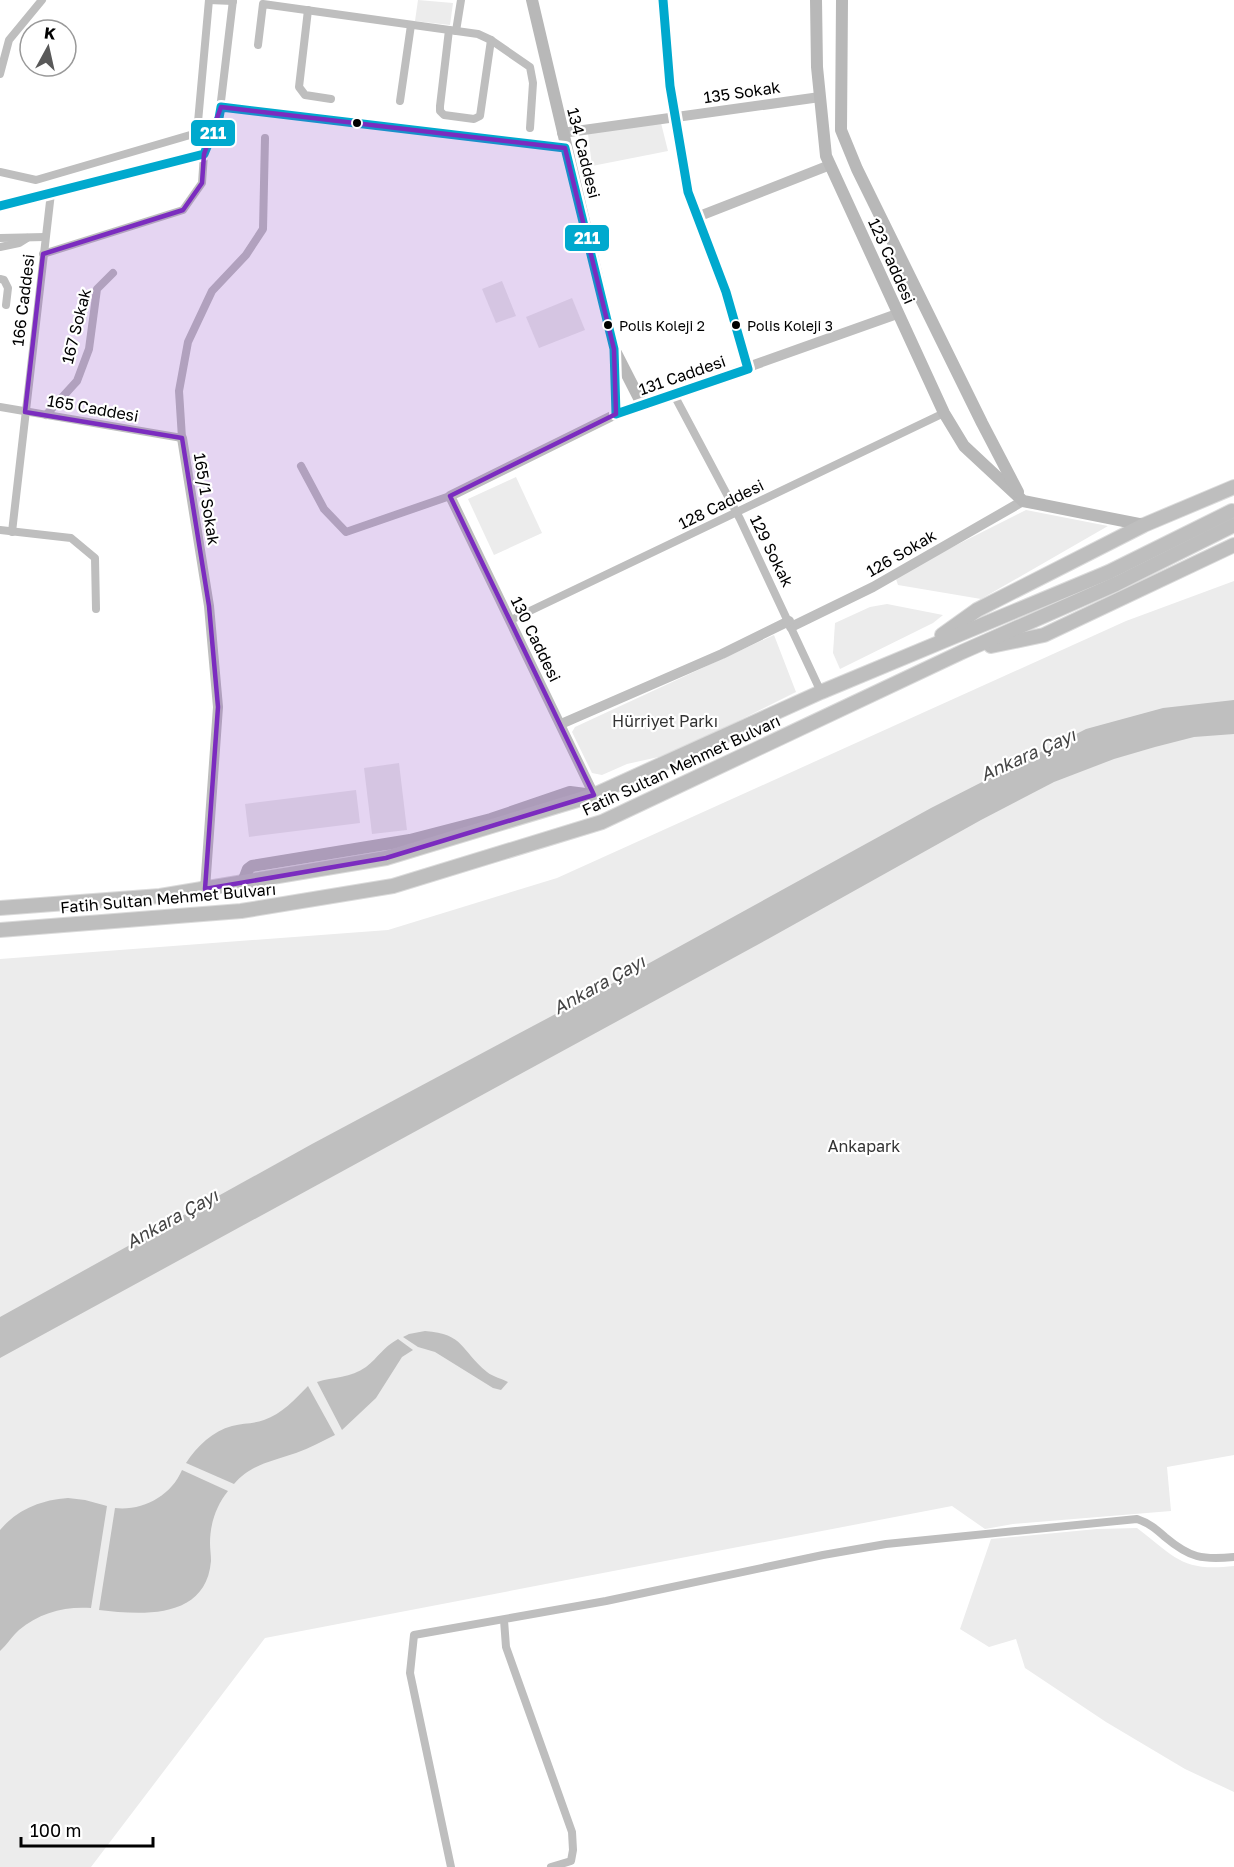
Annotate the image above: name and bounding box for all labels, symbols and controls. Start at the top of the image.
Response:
north arrow [18,18,78,78]
text: K [43,22,58,44]
street label: 135 Sokak [702,77,782,107]
street label: 134 Caddesi [563,106,605,200]
unlabelled marker [351,117,363,129]
line badge: 211 [190,119,236,147]
text: 211 [200,123,226,143]
street label: 123 Caddesi [864,215,920,307]
line badge: 211 [564,224,610,252]
text: 211 [574,228,600,248]
street label: 166 Caddesi [7,253,39,347]
street label: 167 Sokak [57,286,95,366]
place label: Polis Koleji 2 [619,317,705,334]
place label: Polis Koleji 3 [747,317,833,334]
marker: Polis Koleji 2 [602,319,614,331]
marker: Polis Koleji 3 [730,319,742,331]
street label: 131 Caddesi [636,351,728,399]
street label: 165 Caddesi [46,390,140,426]
street label: 165/1 Sokak [190,452,224,546]
street label: 128 Caddesi [675,475,767,533]
street label: 129 Sokak [746,512,798,590]
street label: 126 Sokak [862,525,940,581]
street label: 130 Caddesi [507,593,565,685]
street label: Fatih Sultan Mehmet Bulvarı [579,710,783,820]
park label: Hürriyet Parkı [612,711,718,731]
water label: Ankara Çayı [977,723,1080,785]
street label: Fatih Sultan Mehmet Bulvarı [59,879,277,917]
water label: Ankara Çayı [549,949,649,1018]
park label: Ankapark [828,1136,900,1156]
water label: Ankara Çayı [122,1183,222,1252]
scale bar [21,1810,153,1848]
text: 100 m [30,1819,81,1841]

